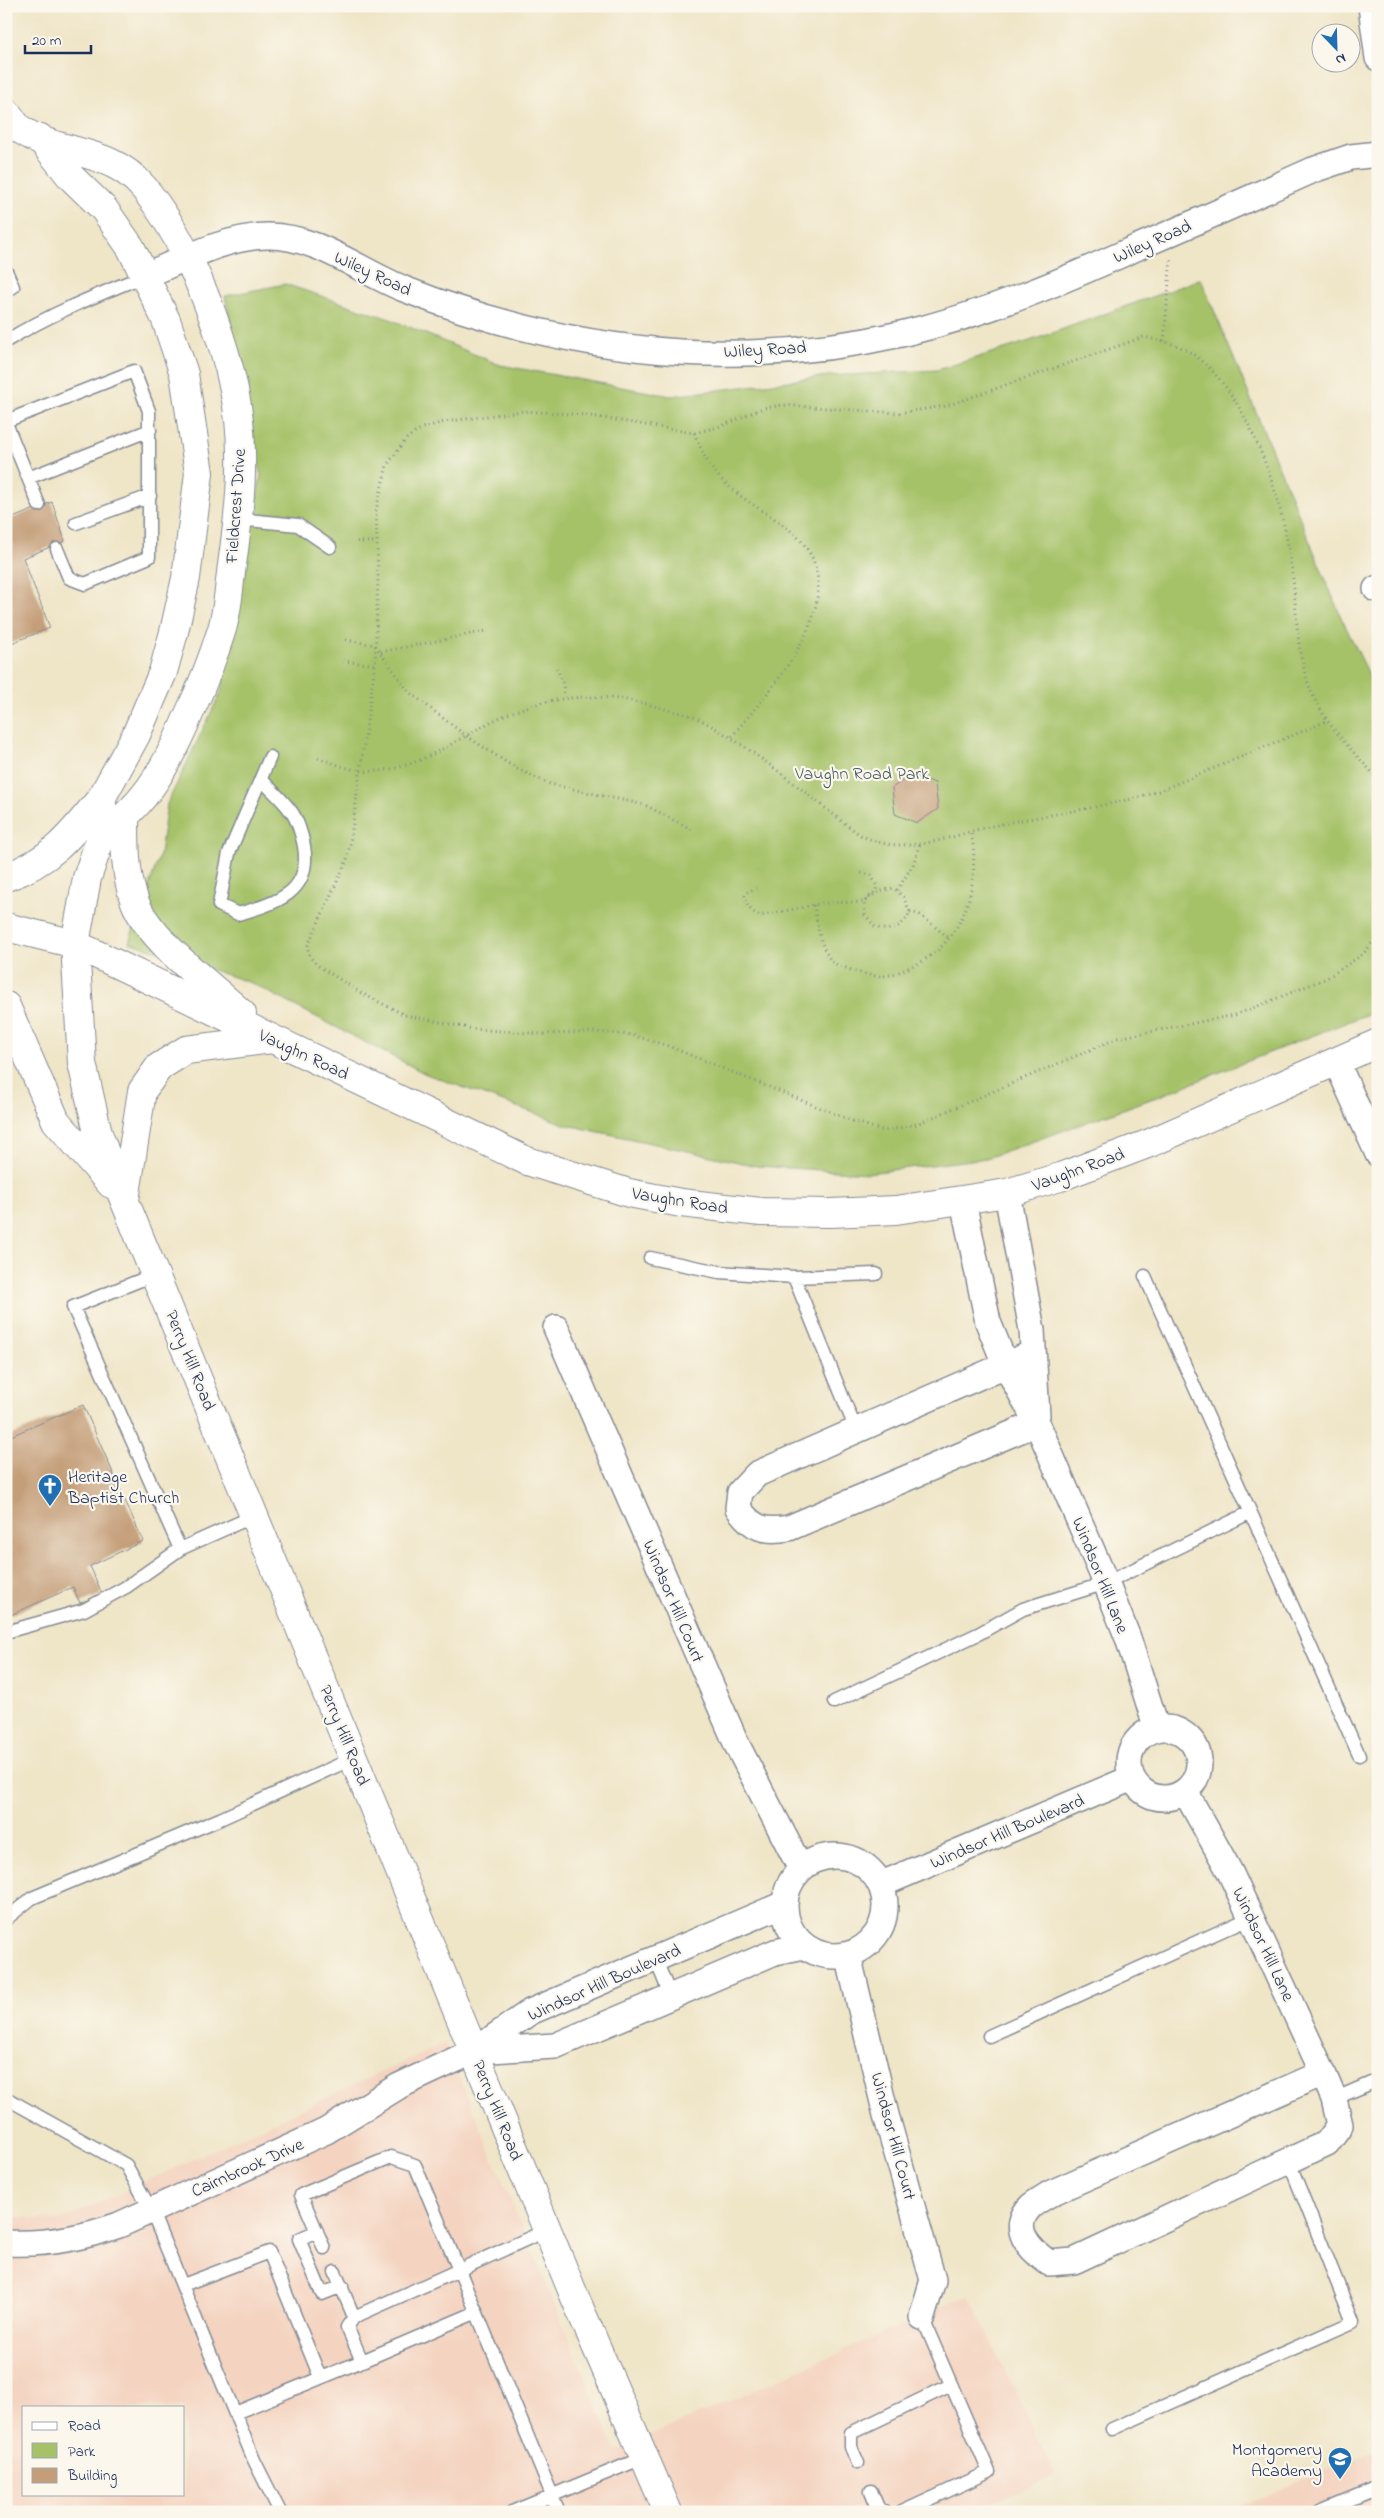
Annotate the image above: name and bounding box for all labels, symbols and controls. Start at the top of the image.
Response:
scale bar [25,22,91,54]
north arrow [1312,22,1362,72]
text: 20 m [32,30,62,52]
text: N [1332,47,1349,70]
street label: Wiley Road [1110,214,1196,272]
street label: Wiley Road [329,246,415,304]
street label: Wiley Road [723,336,807,366]
street label: Fieldcrest Drive [220,447,254,565]
park label: Vaughn Road Park [794,762,929,789]
street label: Vaughn Road [252,1023,353,1089]
street label: Vaughn Road [1028,1142,1129,1201]
street label: Vaughn Road [629,1181,730,1223]
street label: Perry Hill Road [157,1307,221,1415]
place label: Heritage Baptist Church [67,1465,179,1512]
church icon: Heritage Baptist Church [37,1473,63,1507]
street label: Windsor Hill Lane [1064,1514,1135,1639]
street label: Windsor Hill Court [635,1536,710,1667]
street label: Perry Hill Road [311,1682,375,1790]
street label: Windsor Hill Boulevard [927,1789,1089,1877]
street label: Windsor Hill Lane [1224,1883,1300,2007]
street label: Windsor Hill Boulevard [524,1938,686,2029]
street label: Perry Hill Road [464,2057,528,2165]
street label: Windsor Hill Court [863,2070,922,2203]
street label: Cairnbrook Drive [187,2132,309,2205]
legend [22,2406,185,2496]
text: Road [68,2415,101,2437]
place label: Montgomery Academy [1232,2438,1322,2485]
text: Park [68,2441,96,2463]
school or university icon: Montgomery Academy [1327,2446,1353,2480]
text: Building [67,2465,117,2488]

